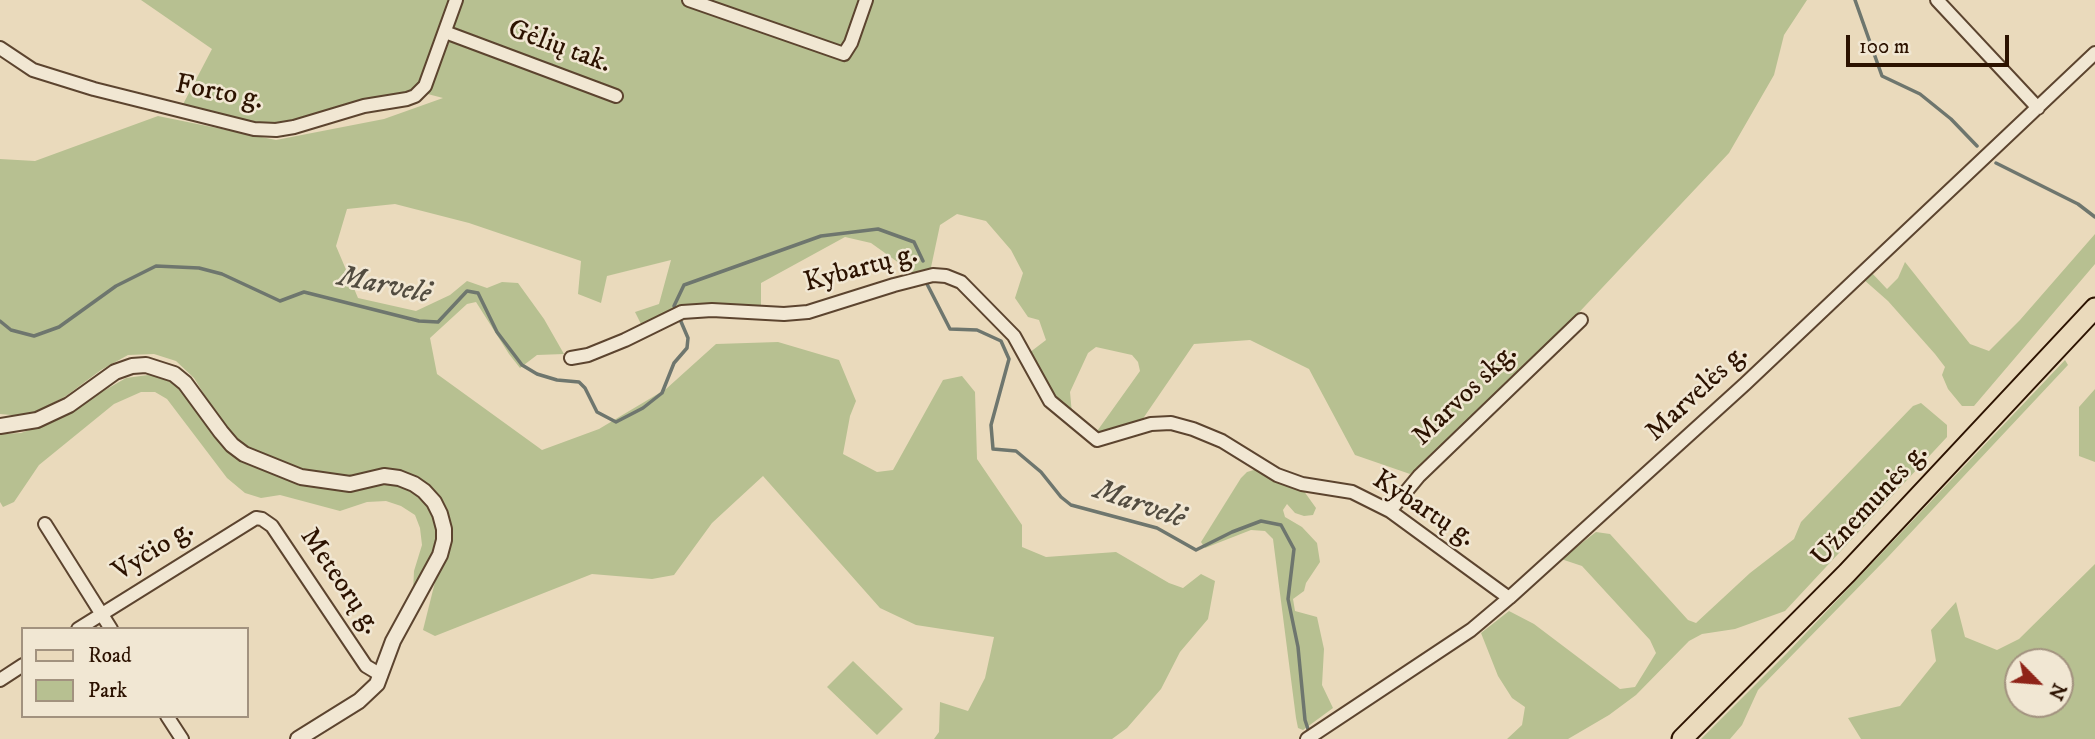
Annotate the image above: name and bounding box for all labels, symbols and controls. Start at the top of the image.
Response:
street label: Gėlių tak. [503,14,615,82]
scale bar [1850,21,2013,65]
text: 100 m [1859,34,1910,60]
street label: Forto g. [172,69,266,119]
street label: Kybartų g. [801,239,921,301]
water label: Marvelė [334,260,434,314]
street label: Marvos skg. [1407,338,1525,454]
street label: Marvelės g. [1640,338,1756,450]
street label: Užnemunės g. [1806,438,1936,574]
street label: Kybartų g. [1365,464,1481,556]
water label: Marvelė [1089,474,1189,538]
street label: Vyčio g. [107,514,201,590]
street label: Meteorų g. [291,522,387,642]
legend [21,627,248,718]
text: Road [88,643,132,669]
north arrow [2004,648,2074,718]
text: Park [88,678,127,704]
text: N [2043,679,2070,703]

